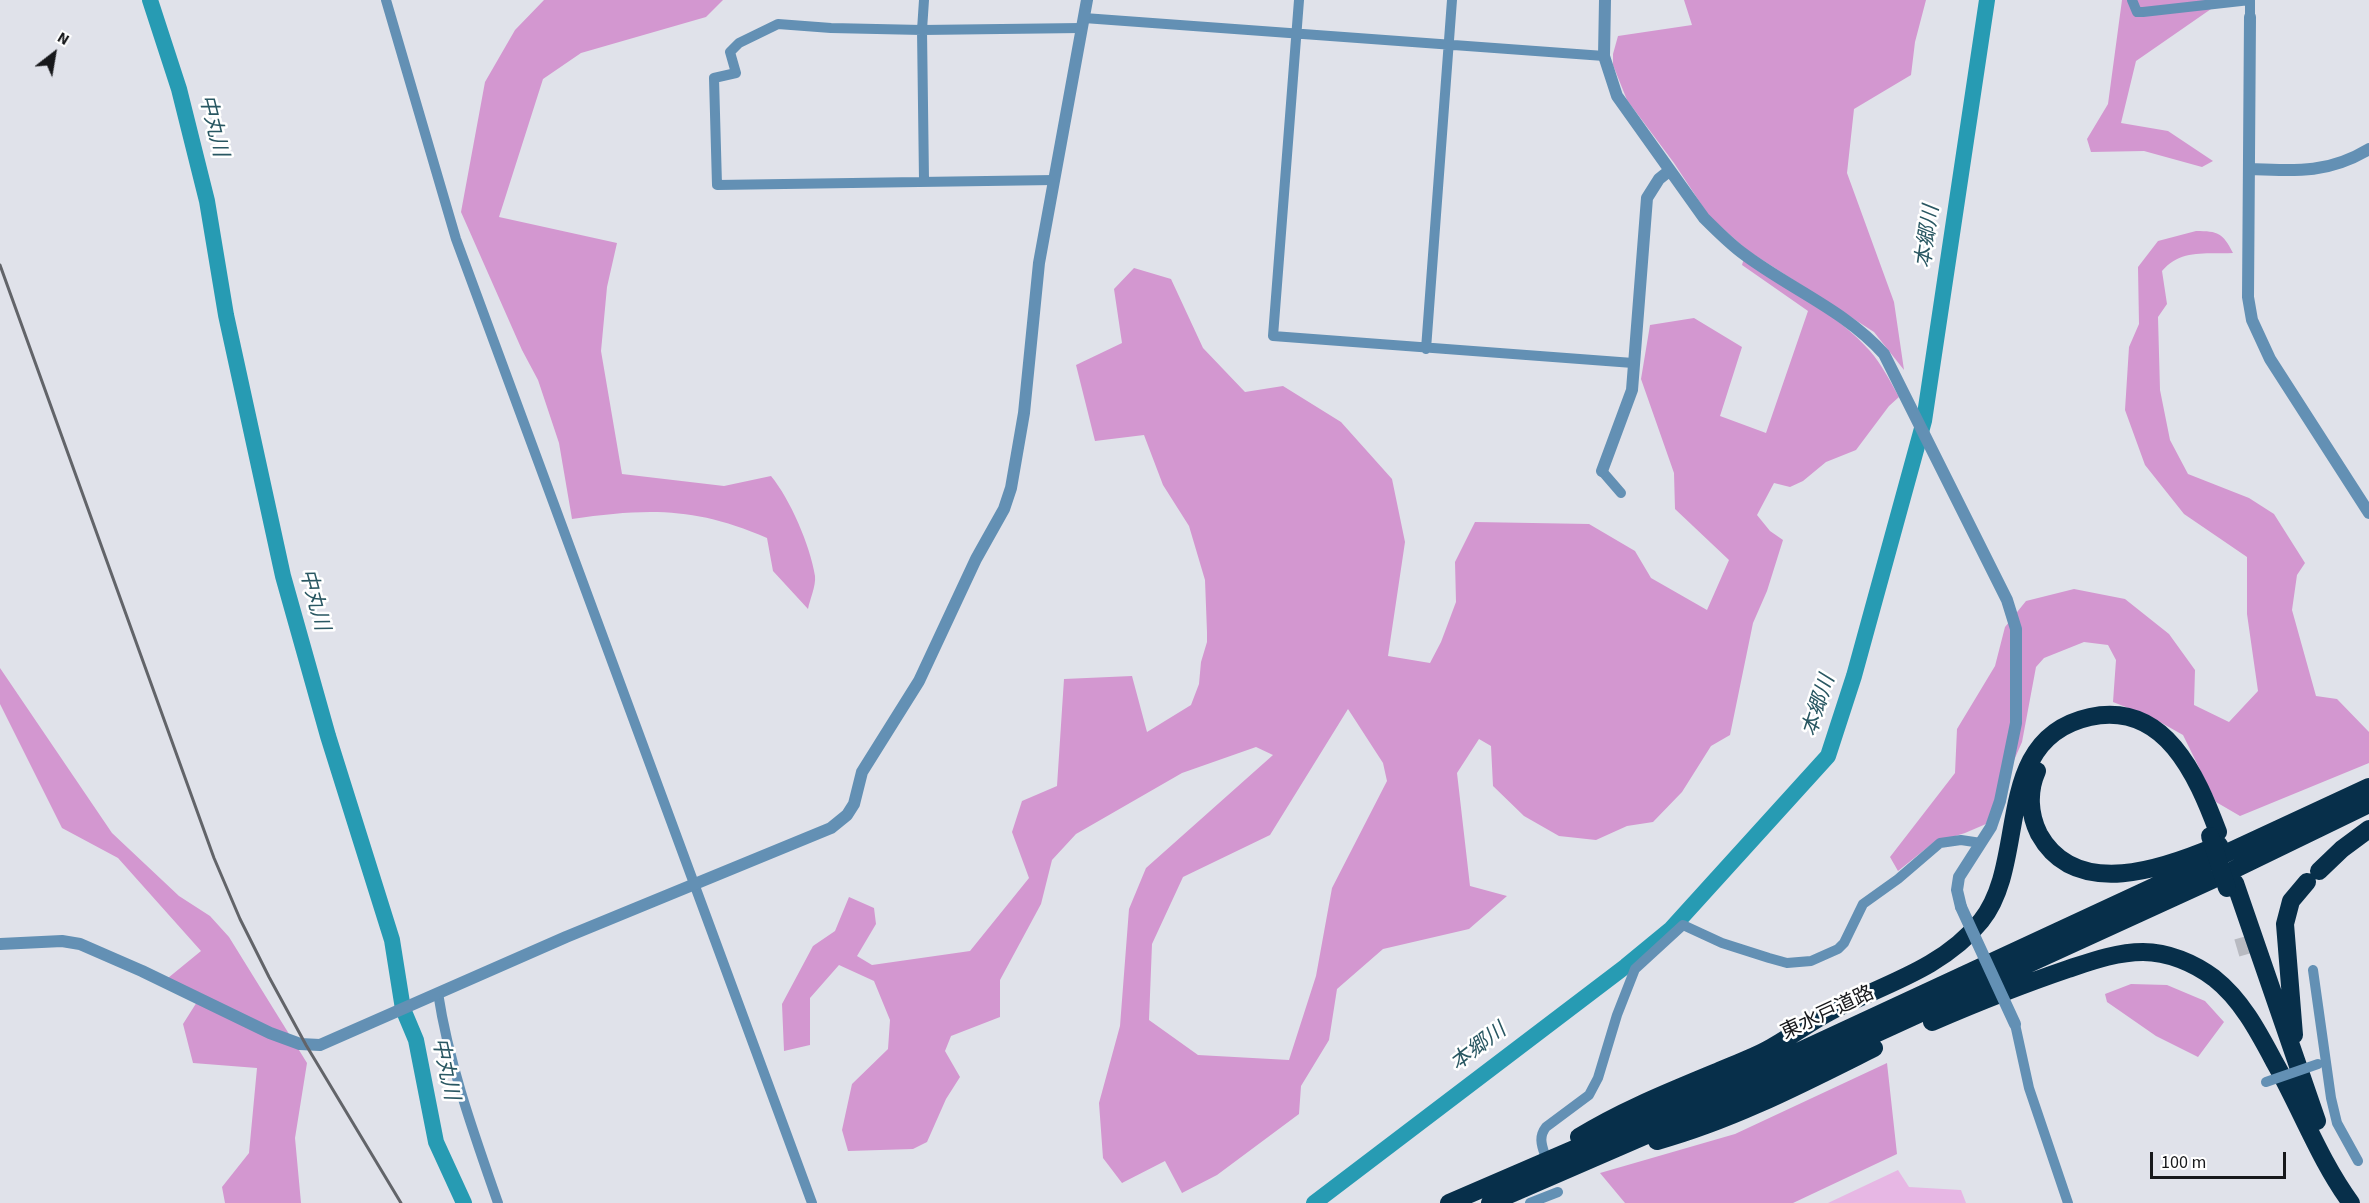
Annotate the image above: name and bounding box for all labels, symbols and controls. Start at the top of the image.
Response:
north arrow [24,24,84,84]
text: N [53,26,73,51]
water label: 中丸川 [192,92,232,160]
water label: 本郷川 [1912,204,1946,270]
water label: 中丸川 [293,566,333,634]
water label: 本郷川 [1798,672,1842,740]
street label: 東水戸道路 [1778,982,1878,1046]
water label: 本郷川 [1446,1019,1512,1077]
water label: 中丸川 [425,1036,463,1102]
scale bar [2153,1140,2290,1178]
text: 100 m [2161,1150,2206,1175]

